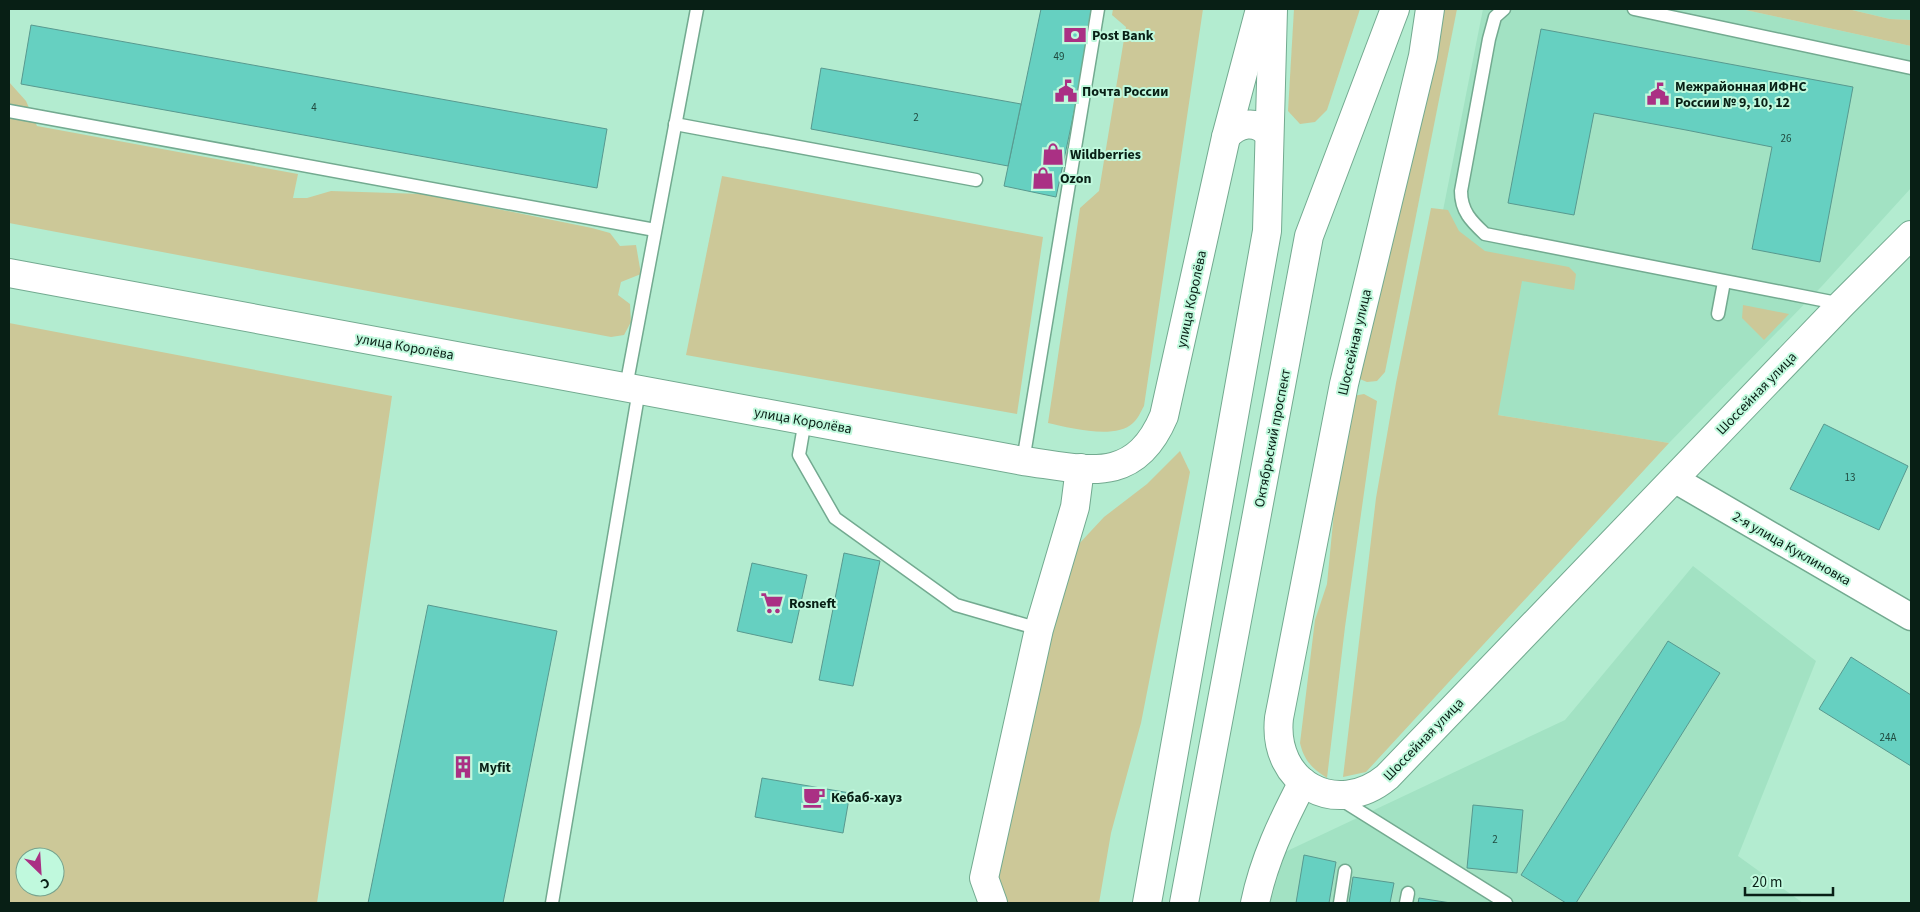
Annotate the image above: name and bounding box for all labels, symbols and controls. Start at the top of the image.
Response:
bank icon: Post Bank [1062,22,1088,48]
place label: Post Bank [1092,26,1154,46]
house number: 49 [1054,49,1064,64]
place label: Межрайонная ИФНС России № 9, 10, 12 [1675,77,1807,113]
public building icon: Почта России [1053,78,1079,104]
public building icon: Межрайонная ИФНС России № 9, 10, 12 [1645,81,1671,107]
place label: Почта России [1082,82,1168,102]
house number: 4 [311,100,317,115]
house number: 2 [913,110,919,125]
house number: 26 [1781,131,1792,146]
shop icon: Wildberries [1040,141,1066,167]
place label: Wildberries [1070,145,1141,165]
shop icon: Ozon [1030,165,1056,191]
place label: Ozon [1060,169,1091,189]
street label: улица Королёва [1172,249,1212,350]
street label: Шоссейная улица [1333,287,1377,397]
street label: улица Королёва [354,329,455,365]
street label: Шоссейная улица [1712,348,1802,440]
street label: Октябрьский проспект [1250,367,1296,509]
street label: улица Королёва [752,403,853,439]
house number: 13 [1845,470,1855,485]
street label: 2-я улица Куклиновка [1729,507,1854,591]
supermarket icon: Rosneft [759,590,785,616]
place label: Rosneft [789,594,837,614]
street label: Шоссейная улица [1379,694,1469,786]
house number: 24А [1880,730,1896,745]
building icon: Myfit [450,754,476,780]
place label: Myfit [479,758,512,778]
cafe icon: Кебаб-хауз [801,784,827,810]
place label: Кебаб-хауз [831,788,902,808]
house number: 2 [1492,832,1498,847]
north arrow [15,847,65,897]
scale bar [1745,864,1832,896]
text: С [37,872,53,894]
text: 20 m [1752,872,1782,893]

